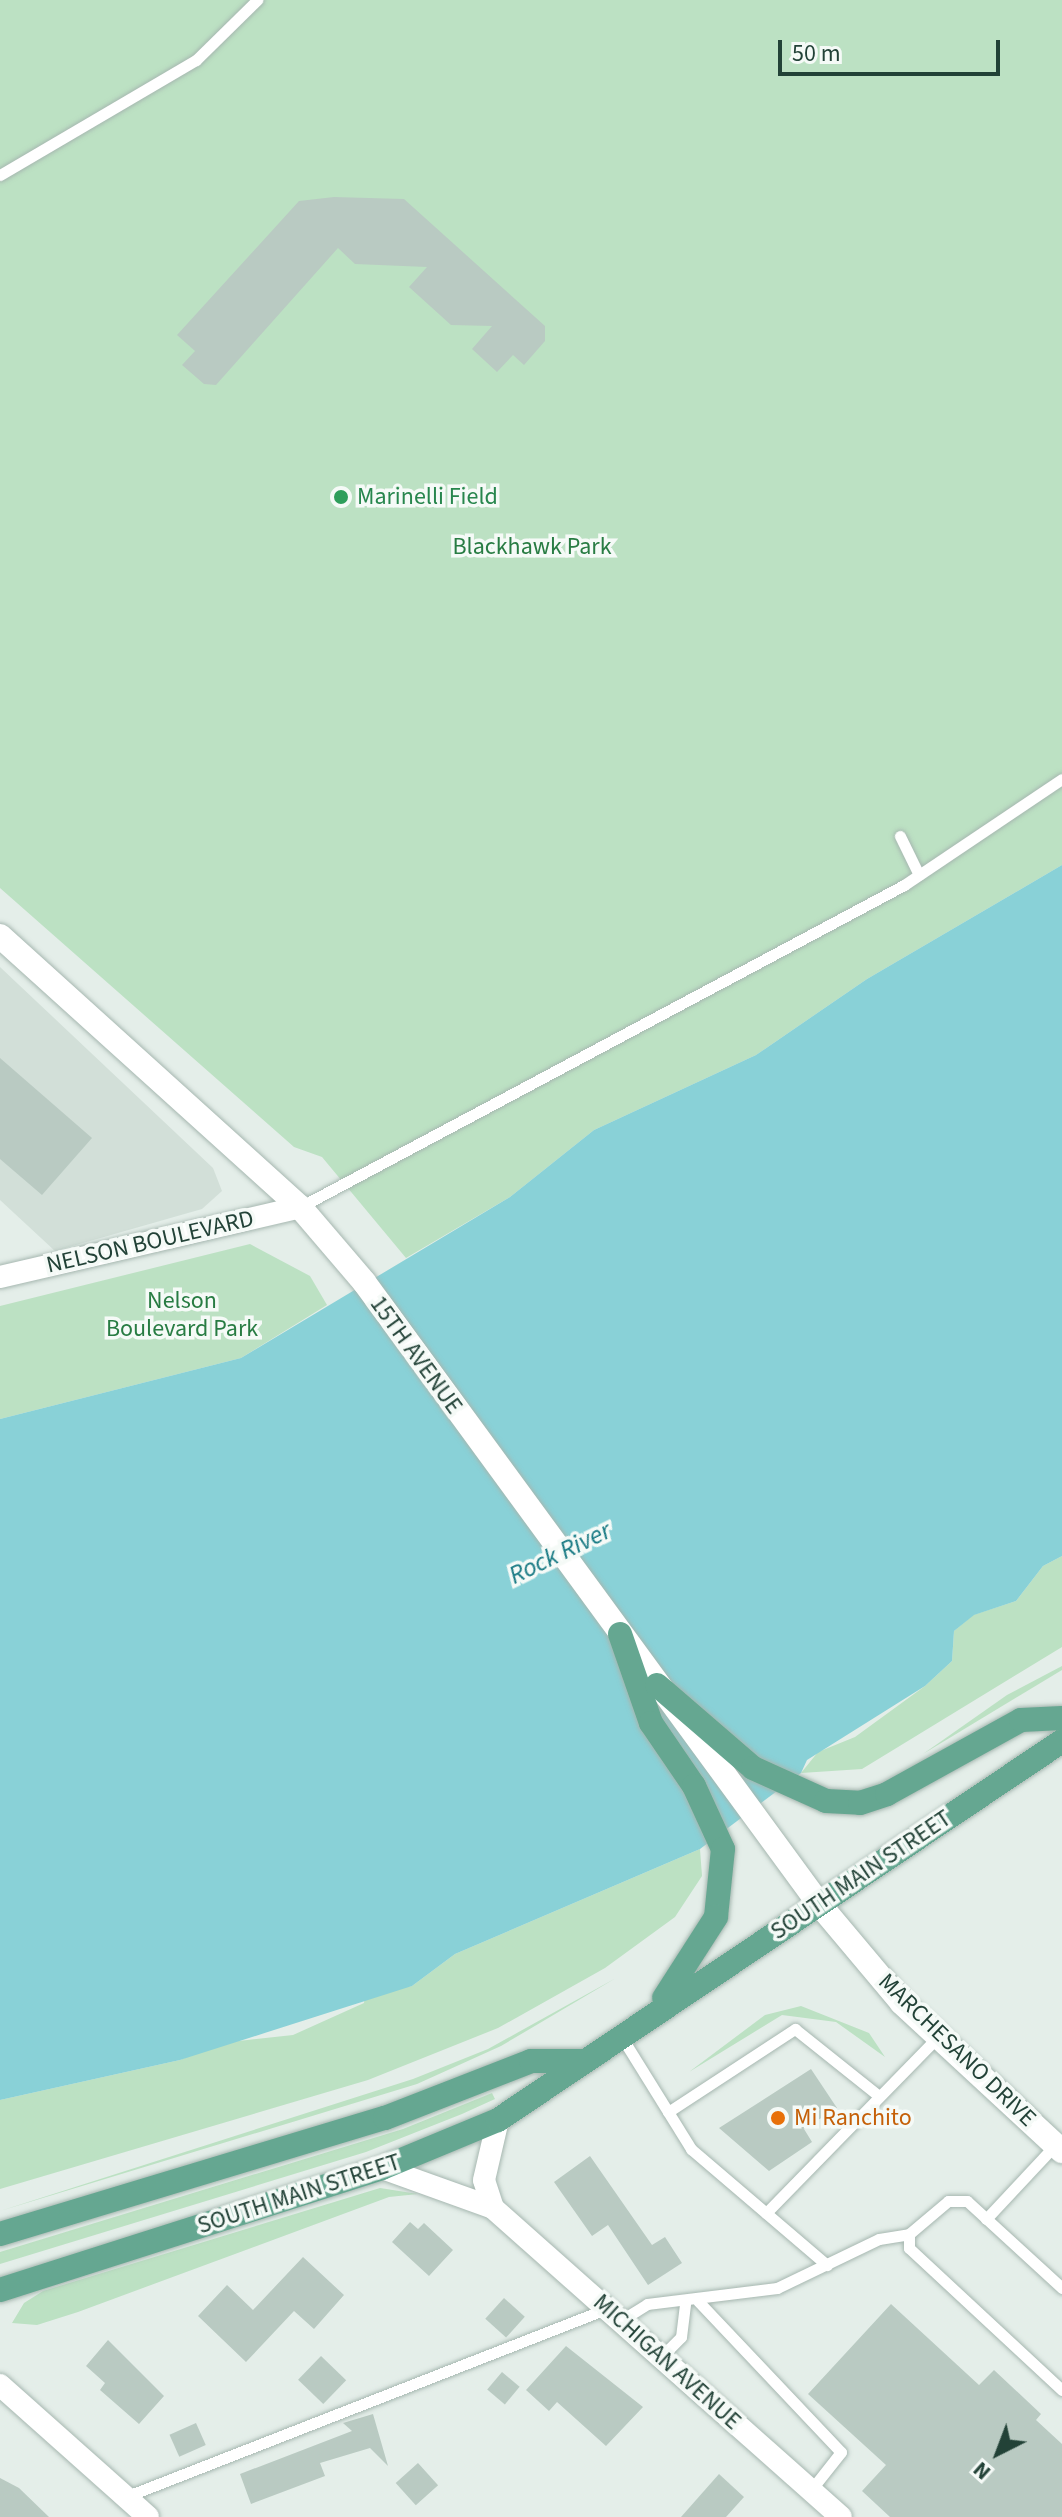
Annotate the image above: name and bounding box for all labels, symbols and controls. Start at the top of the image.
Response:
scale bar [782,24,1004,74]
text: 50 m [792,36,841,71]
place label: Marinelli Field [357,483,498,511]
marker: Marinelli Field [332,488,350,506]
park label: Blackhawk Park [452,533,612,561]
street label: NELSON BOULEVARD [44,1204,256,1280]
park label: Nelson Boulevard Park [106,1287,258,1343]
street label: 15TH AVENUE [364,1290,468,1420]
water label: Rock River [504,1515,616,1591]
street label: SOUTH MAIN STREET [765,1804,957,1946]
street label: MARCHESANO DRIVE [872,1967,1042,2133]
place label: Mi Ranchito [794,2104,912,2132]
marker: Mi Ranchito [769,2109,787,2127]
street label: SOUTH MAIN STREET [194,2148,404,2240]
street label: MICHIGAN AVENUE [587,2288,747,2436]
north arrow [958,2413,1038,2493]
text: N [966,2454,998,2488]

